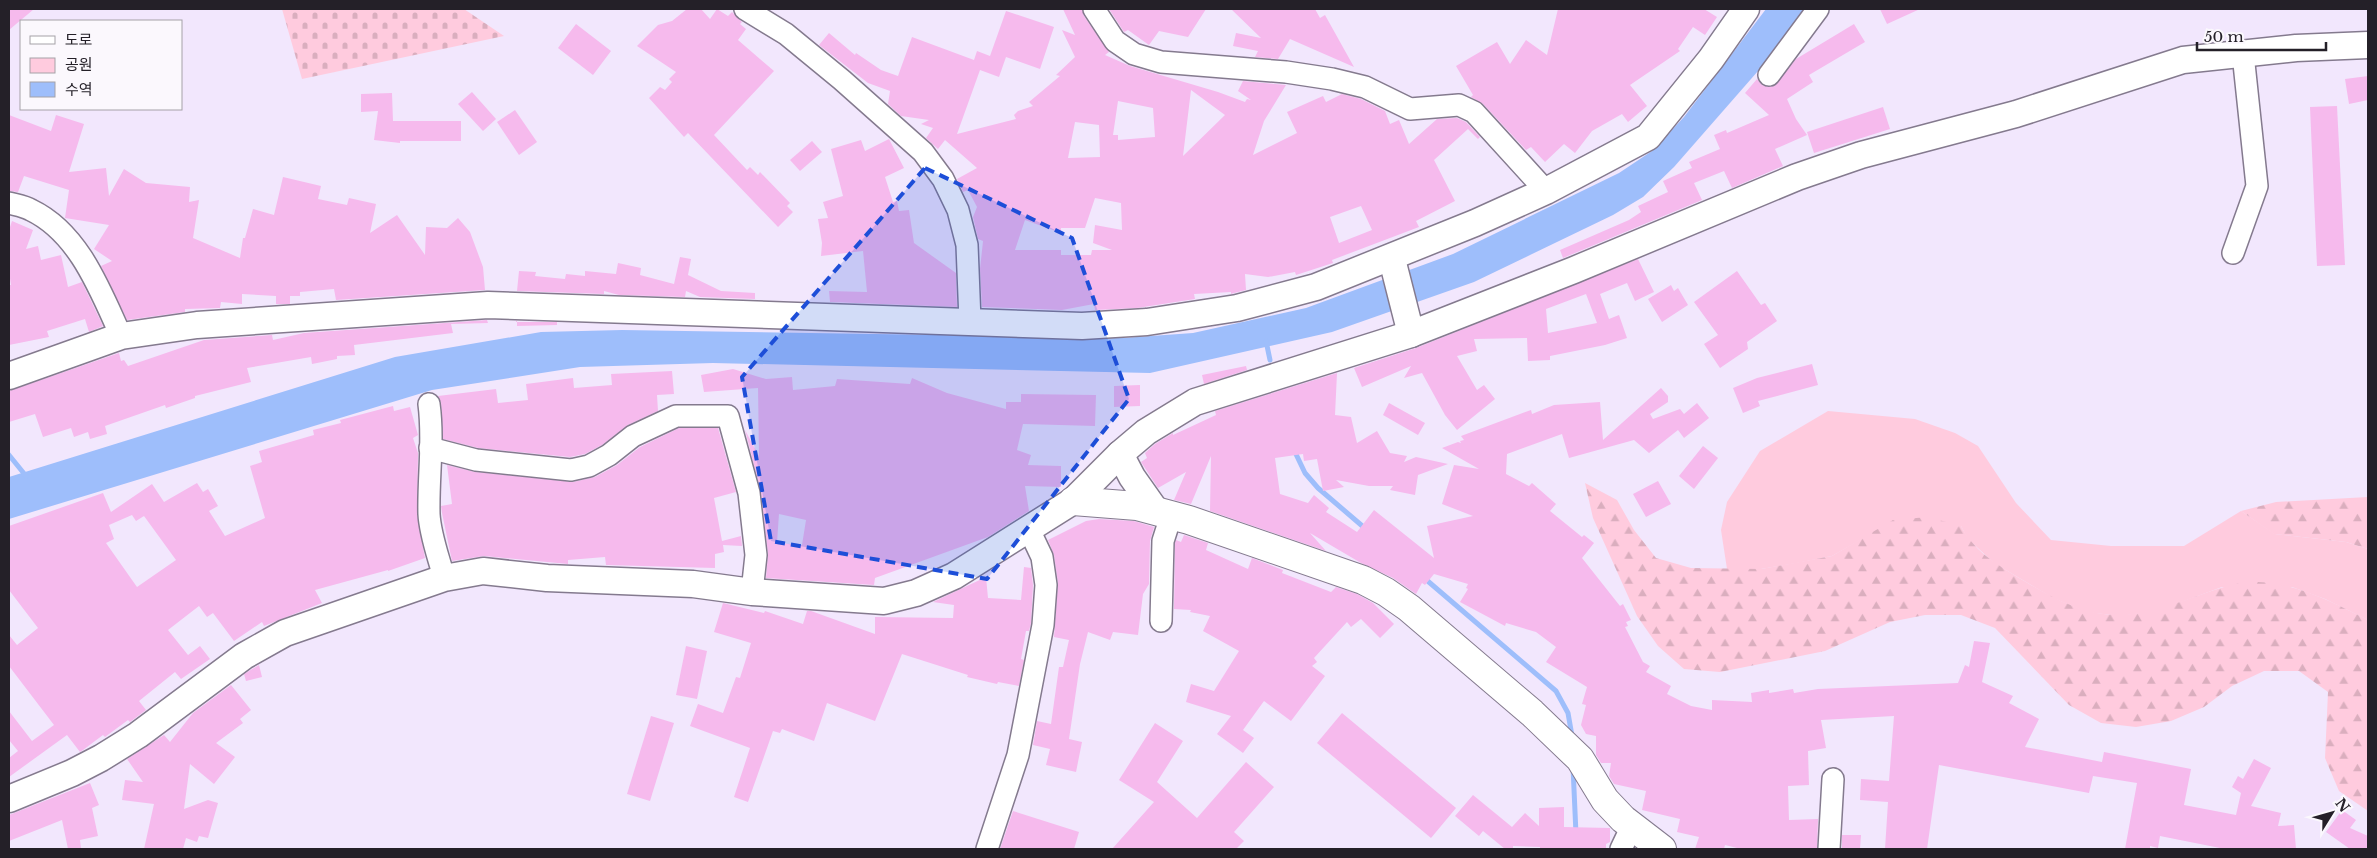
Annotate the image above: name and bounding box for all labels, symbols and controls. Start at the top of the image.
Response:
legend [20,20,182,110]
scale bar [2197,20,2326,52]
text: 50 m [2204,27,2244,46]
text: 도로 [65,30,93,49]
text: 공원 [65,55,93,74]
text: 수역 [65,80,93,99]
north arrow [2307,788,2357,838]
text: N [2331,795,2354,816]

